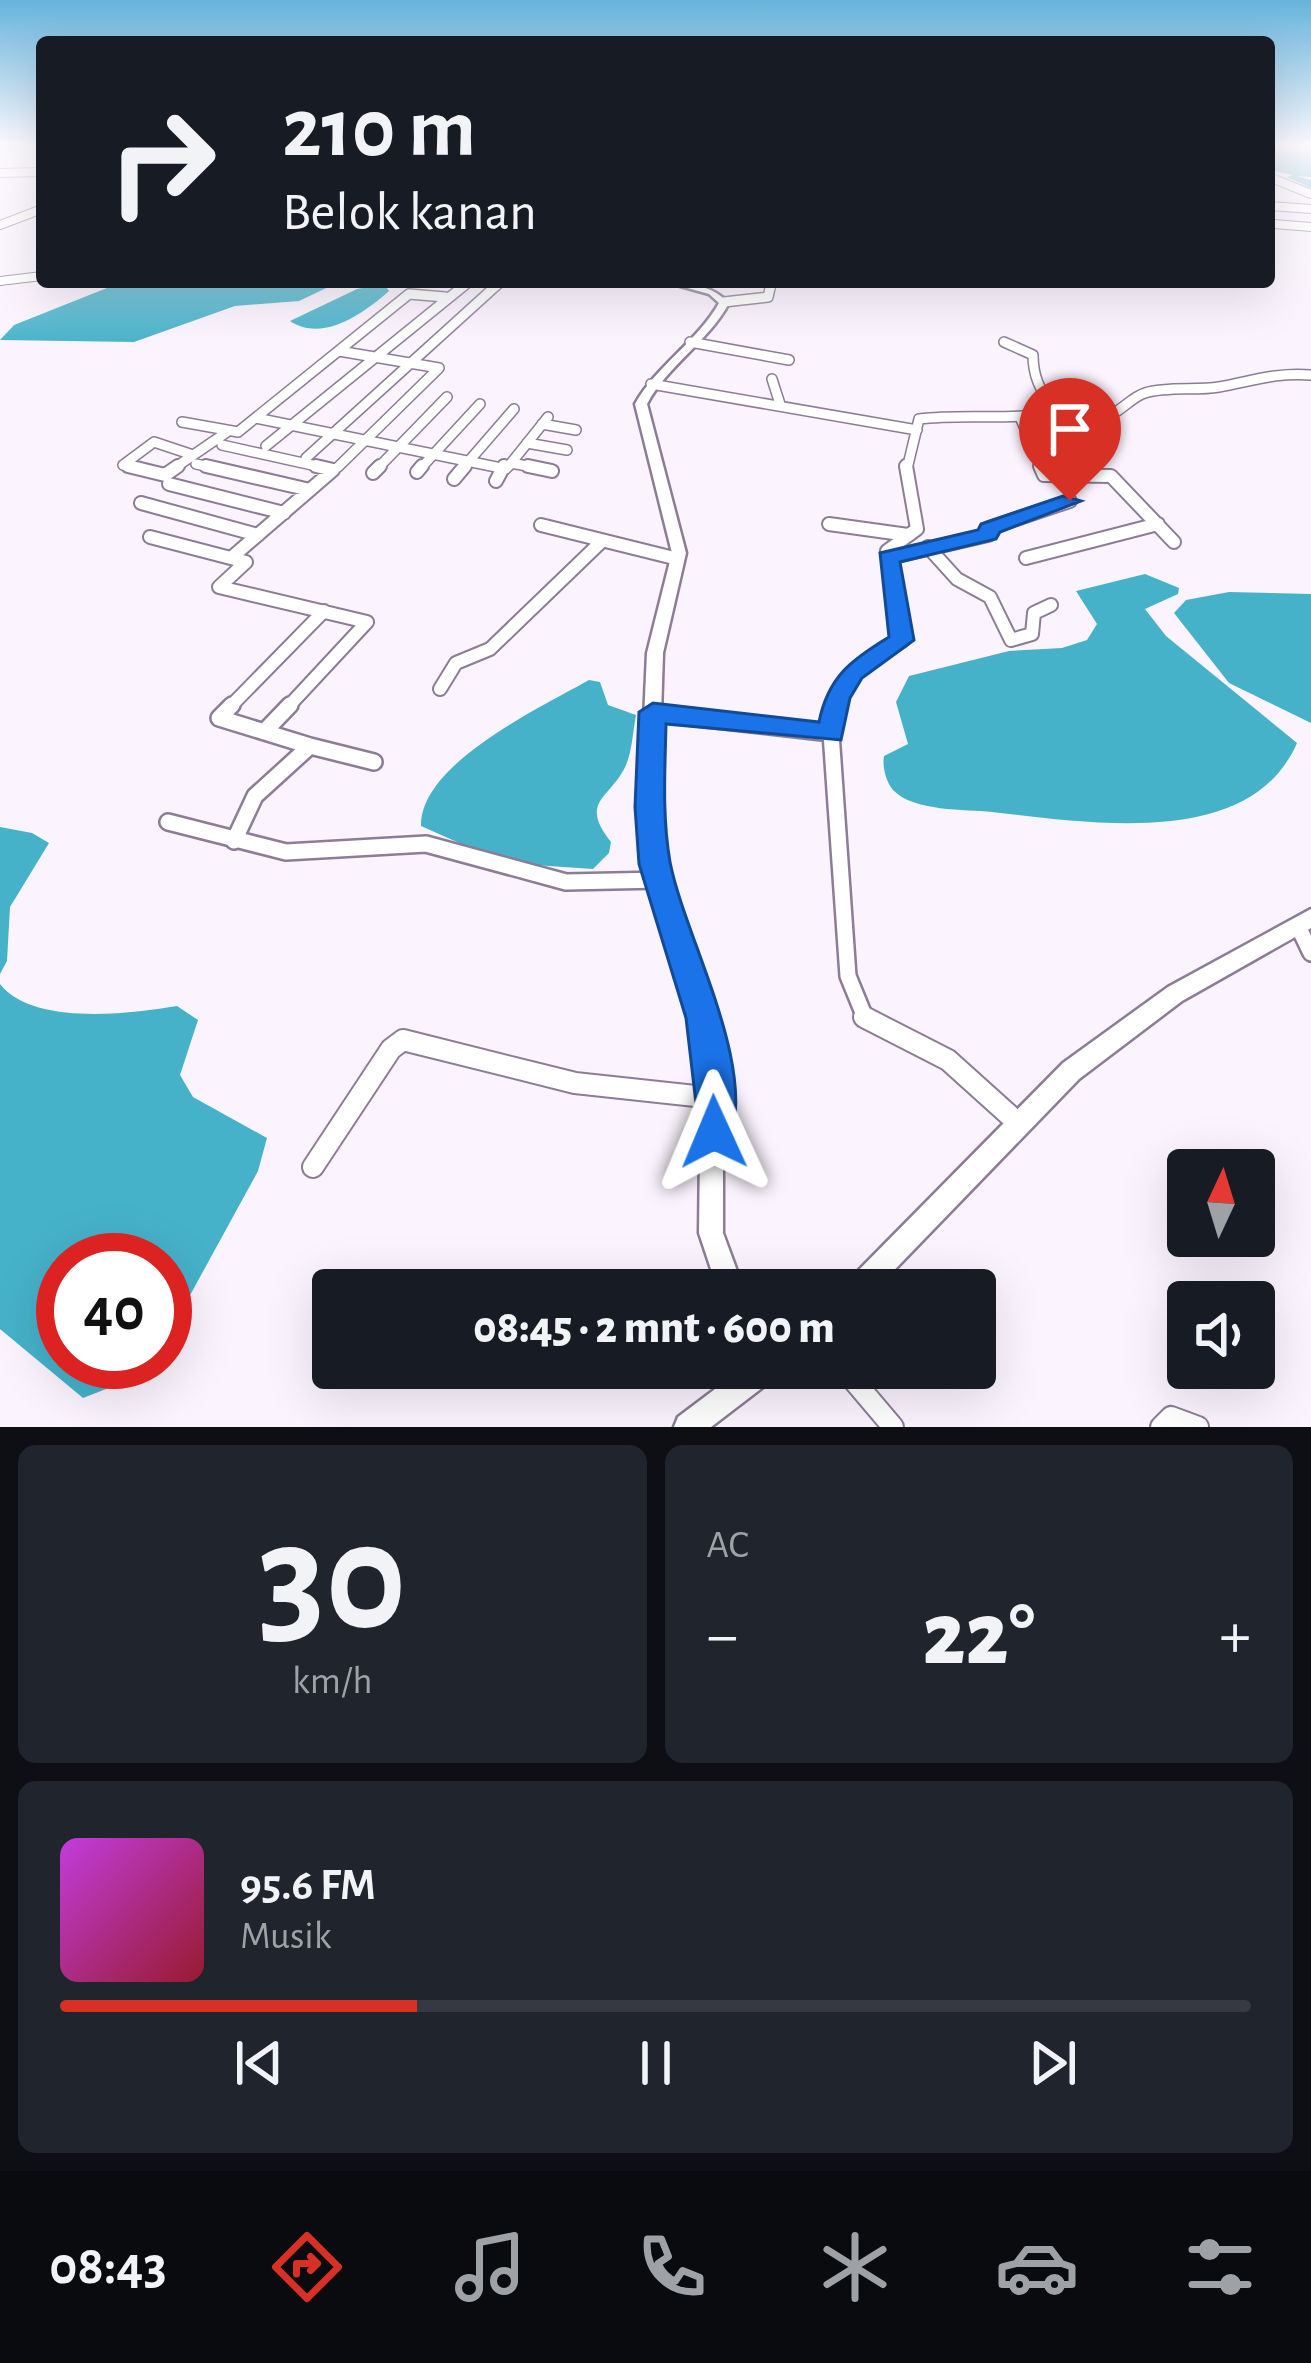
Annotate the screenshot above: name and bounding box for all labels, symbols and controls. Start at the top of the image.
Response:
icon: right [84,84,240,240]
text: 210 m [282,88,476,172]
text: Belok kanan [282,186,537,240]
pin [1019,378,1121,501]
icon: arrive [1037,396,1103,462]
position arrow [651,1069,777,1195]
north arrow [1167,1149,1275,1257]
map controls [1167,1149,1275,1389]
speed limit sign: 40 [36,1233,192,1389]
button: sound [1167,1281,1275,1389]
text: 08:45 · 2 mnt · 600 m [473,1306,835,1351]
text: 30 [258,1502,407,1658]
text: AC [707,1526,749,1565]
text: 22° [923,1591,1035,1681]
text: − [707,1603,738,1669]
text: + [1219,1603,1251,1669]
text: km/h [292,1662,372,1701]
text: 95.6 FM [240,1863,376,1908]
text: Musik [240,1917,332,1956]
icon: previous [226,2030,292,2096]
icon: pause [623,2030,689,2096]
icon: next [1020,2030,1086,2096]
icon: directions [265,2225,349,2309]
icon: music [448,2225,532,2309]
icon: phone [630,2225,714,2309]
icon: climate [813,2225,897,2309]
icon: car [995,2225,1079,2309]
icon: filters [1178,2225,1262,2309]
text: 08:43 [49,2240,167,2294]

